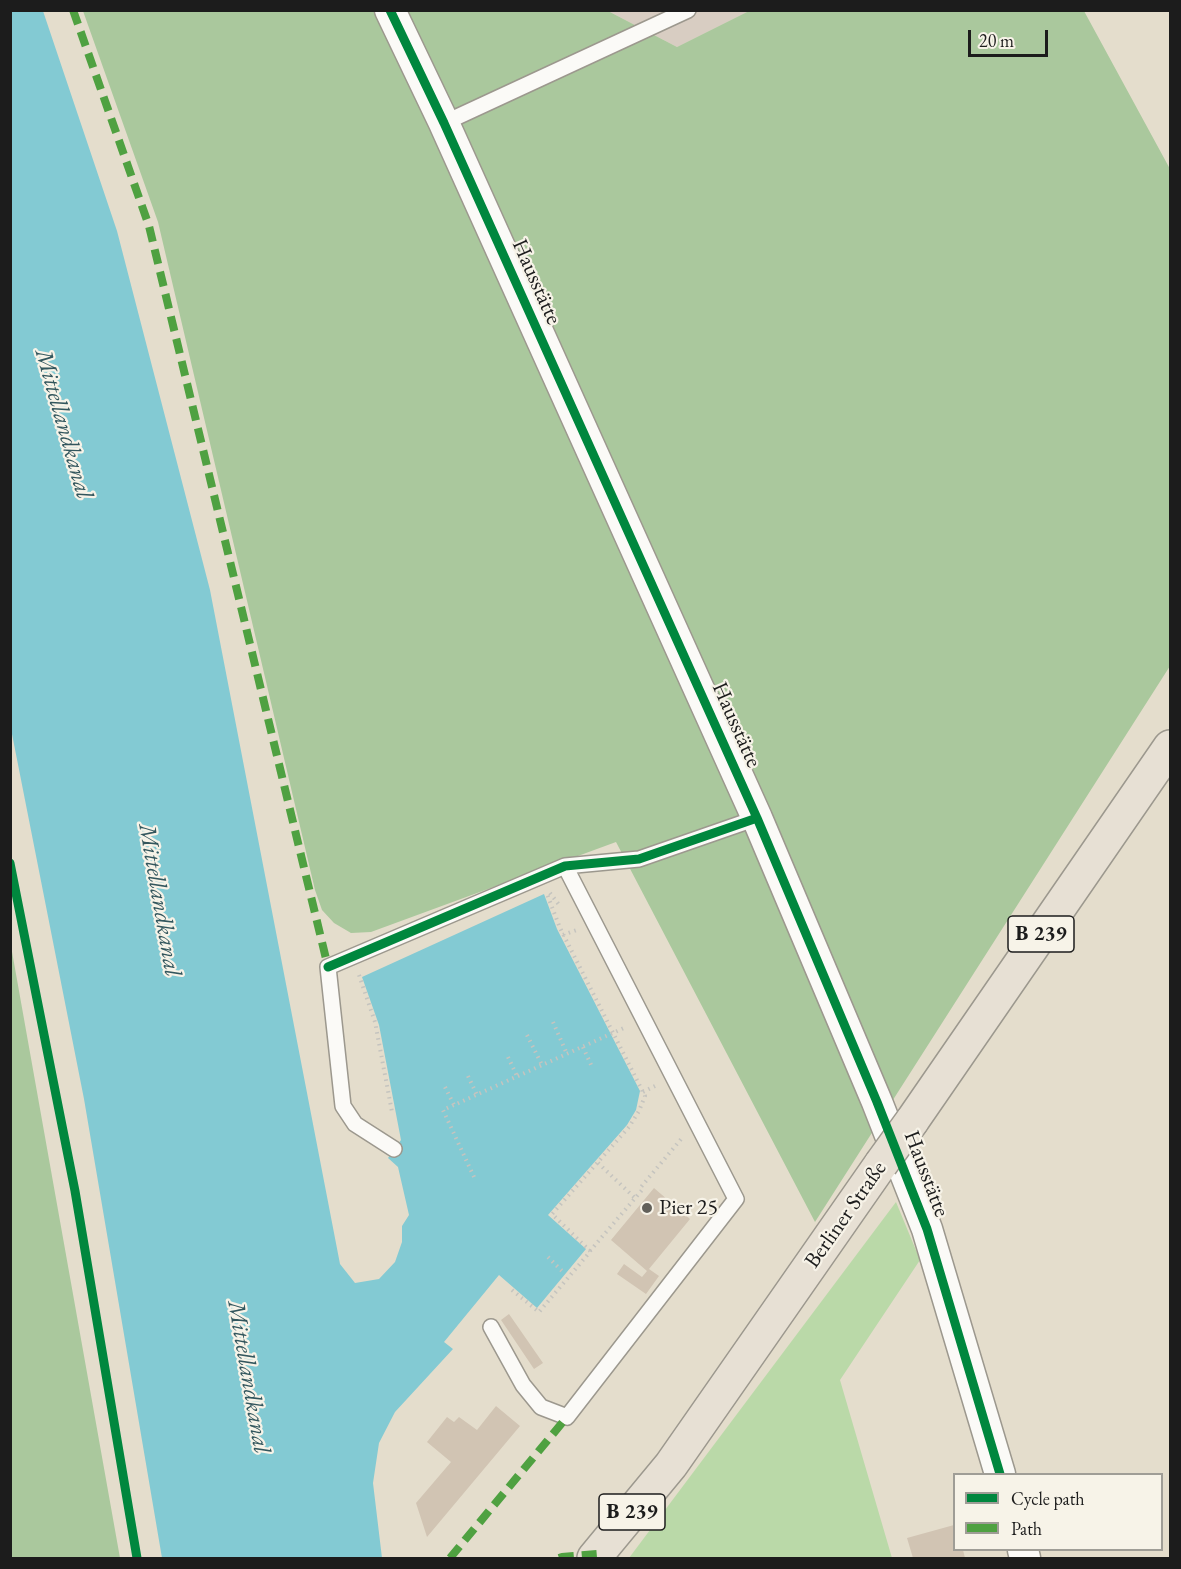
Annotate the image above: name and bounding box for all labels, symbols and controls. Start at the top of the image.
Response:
scale bar [971,18,1050,56]
text: 20 m [979,29,1014,52]
street label: Hausstätte [506,235,566,329]
water label: Mittellandkanal [28,346,98,502]
street label: Hausstätte [706,678,766,772]
water label: Mittellandkanal [131,821,187,979]
road number: B 239 [1008,916,1074,952]
street label: Hausstätte [897,1127,955,1221]
street label: Berliner Straße [800,1156,892,1274]
place label: Pier 25 [659,1195,718,1221]
marker: Pier 25 [640,1201,654,1215]
water label: Mittellandkanal [220,1298,276,1456]
legend [953,1473,1163,1551]
text: Cycle path [1011,1487,1085,1510]
road number: B 239 [599,1494,665,1530]
text: Path [1011,1517,1042,1540]

